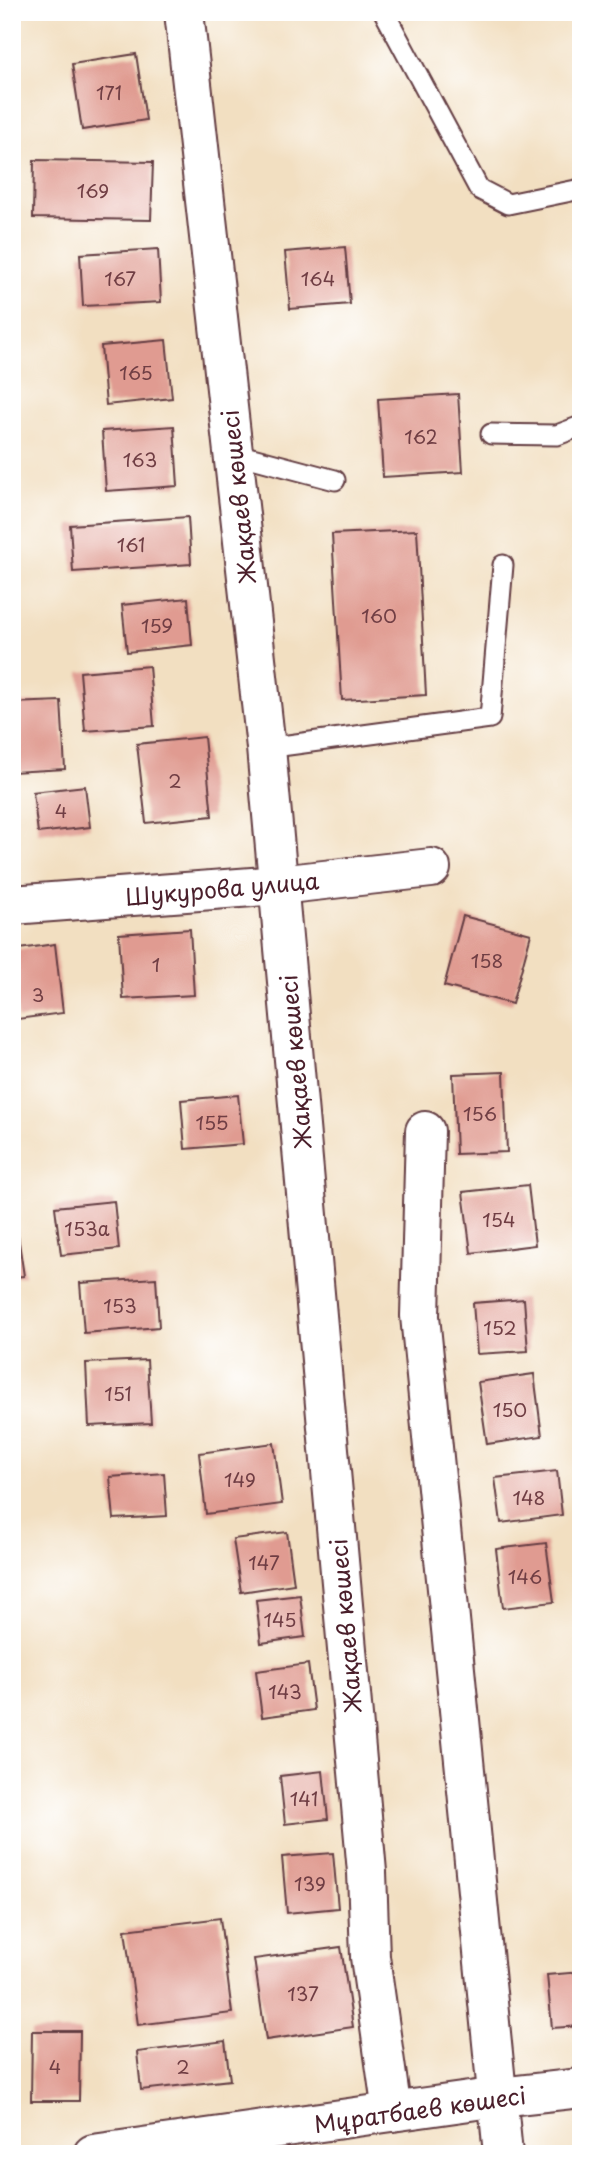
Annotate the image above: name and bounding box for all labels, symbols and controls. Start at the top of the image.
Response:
house number: 171 [96,78,122,106]
house number: 169 [77,176,109,204]
house number: 167 [104,264,136,292]
house number: 164 [301,264,335,292]
house number: 165 [119,358,153,386]
street label: Жақаев көшесі [211,408,265,586]
house number: 162 [404,422,438,450]
house number: 163 [123,445,157,473]
house number: 161 [117,530,145,558]
house number: 160 [361,601,397,629]
house number: 159 [141,611,173,639]
house number: 2 [168,766,182,794]
house number: 4 [55,796,67,824]
street label: Шукурова улица [124,862,321,914]
house number: 158 [471,946,503,974]
house number: 1 [152,950,160,978]
street label: Жақаев көшесі [270,973,320,1151]
house number: 3 [32,980,44,1008]
house number: 156 [463,1099,497,1127]
house number: 155 [196,1108,228,1136]
house number: 154 [482,1205,516,1233]
house number: 153а [64,1214,110,1242]
house number: 153 [103,1291,137,1319]
house number: 152 [483,1313,517,1341]
house number: 151 [104,1379,132,1407]
house number: 150 [493,1395,527,1423]
house number: 149 [224,1465,256,1493]
house number: 148 [513,1483,545,1511]
street label: Жақаев көшесі [320,1537,370,1715]
house number: 147 [248,1548,280,1576]
house number: 146 [508,1562,542,1590]
house number: 145 [264,1605,296,1633]
house number: 143 [268,1677,302,1705]
house number: 141 [290,1784,318,1812]
house number: 139 [294,1869,326,1897]
house number: 137 [287,1979,319,2007]
house number: 4 [49,2052,61,2080]
house number: 2 [176,2052,190,2080]
street label: Мұратбаев көшесі [312,2077,528,2141]

